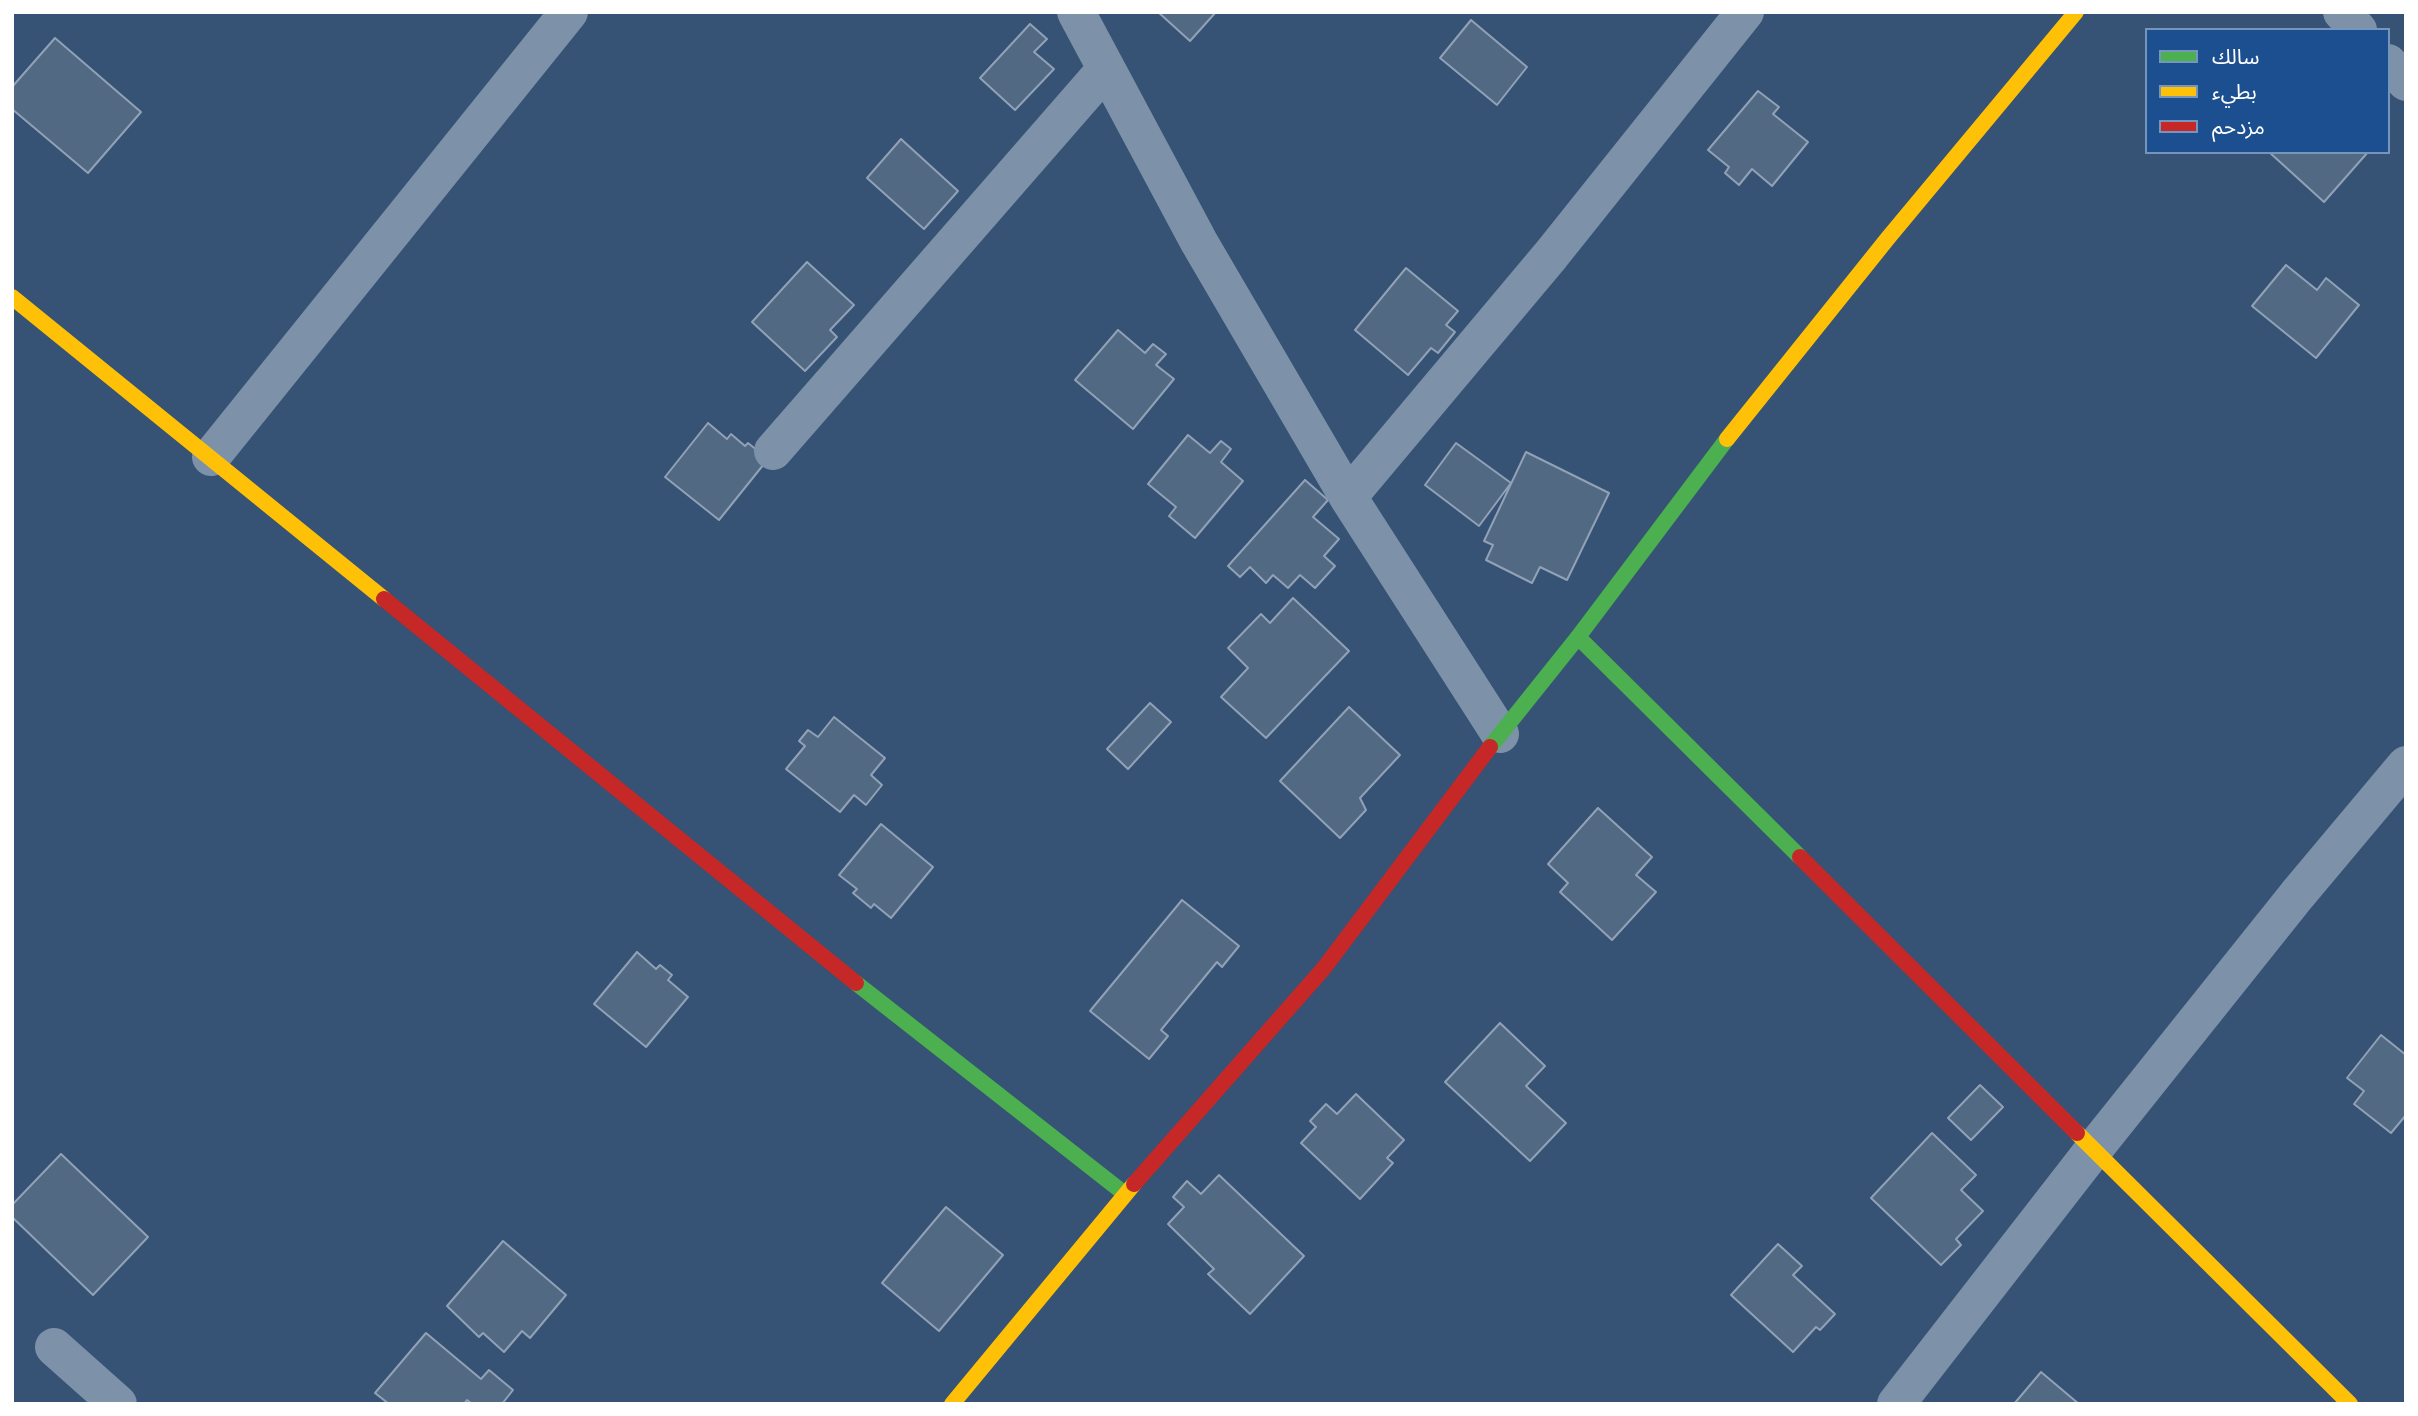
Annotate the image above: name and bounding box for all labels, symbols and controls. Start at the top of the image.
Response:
legend [2145,28,2390,154]
text: سالك [2212,45,2259,72]
text: بطيء [2212,80,2257,107]
text: مزدحم [2212,115,2265,142]

